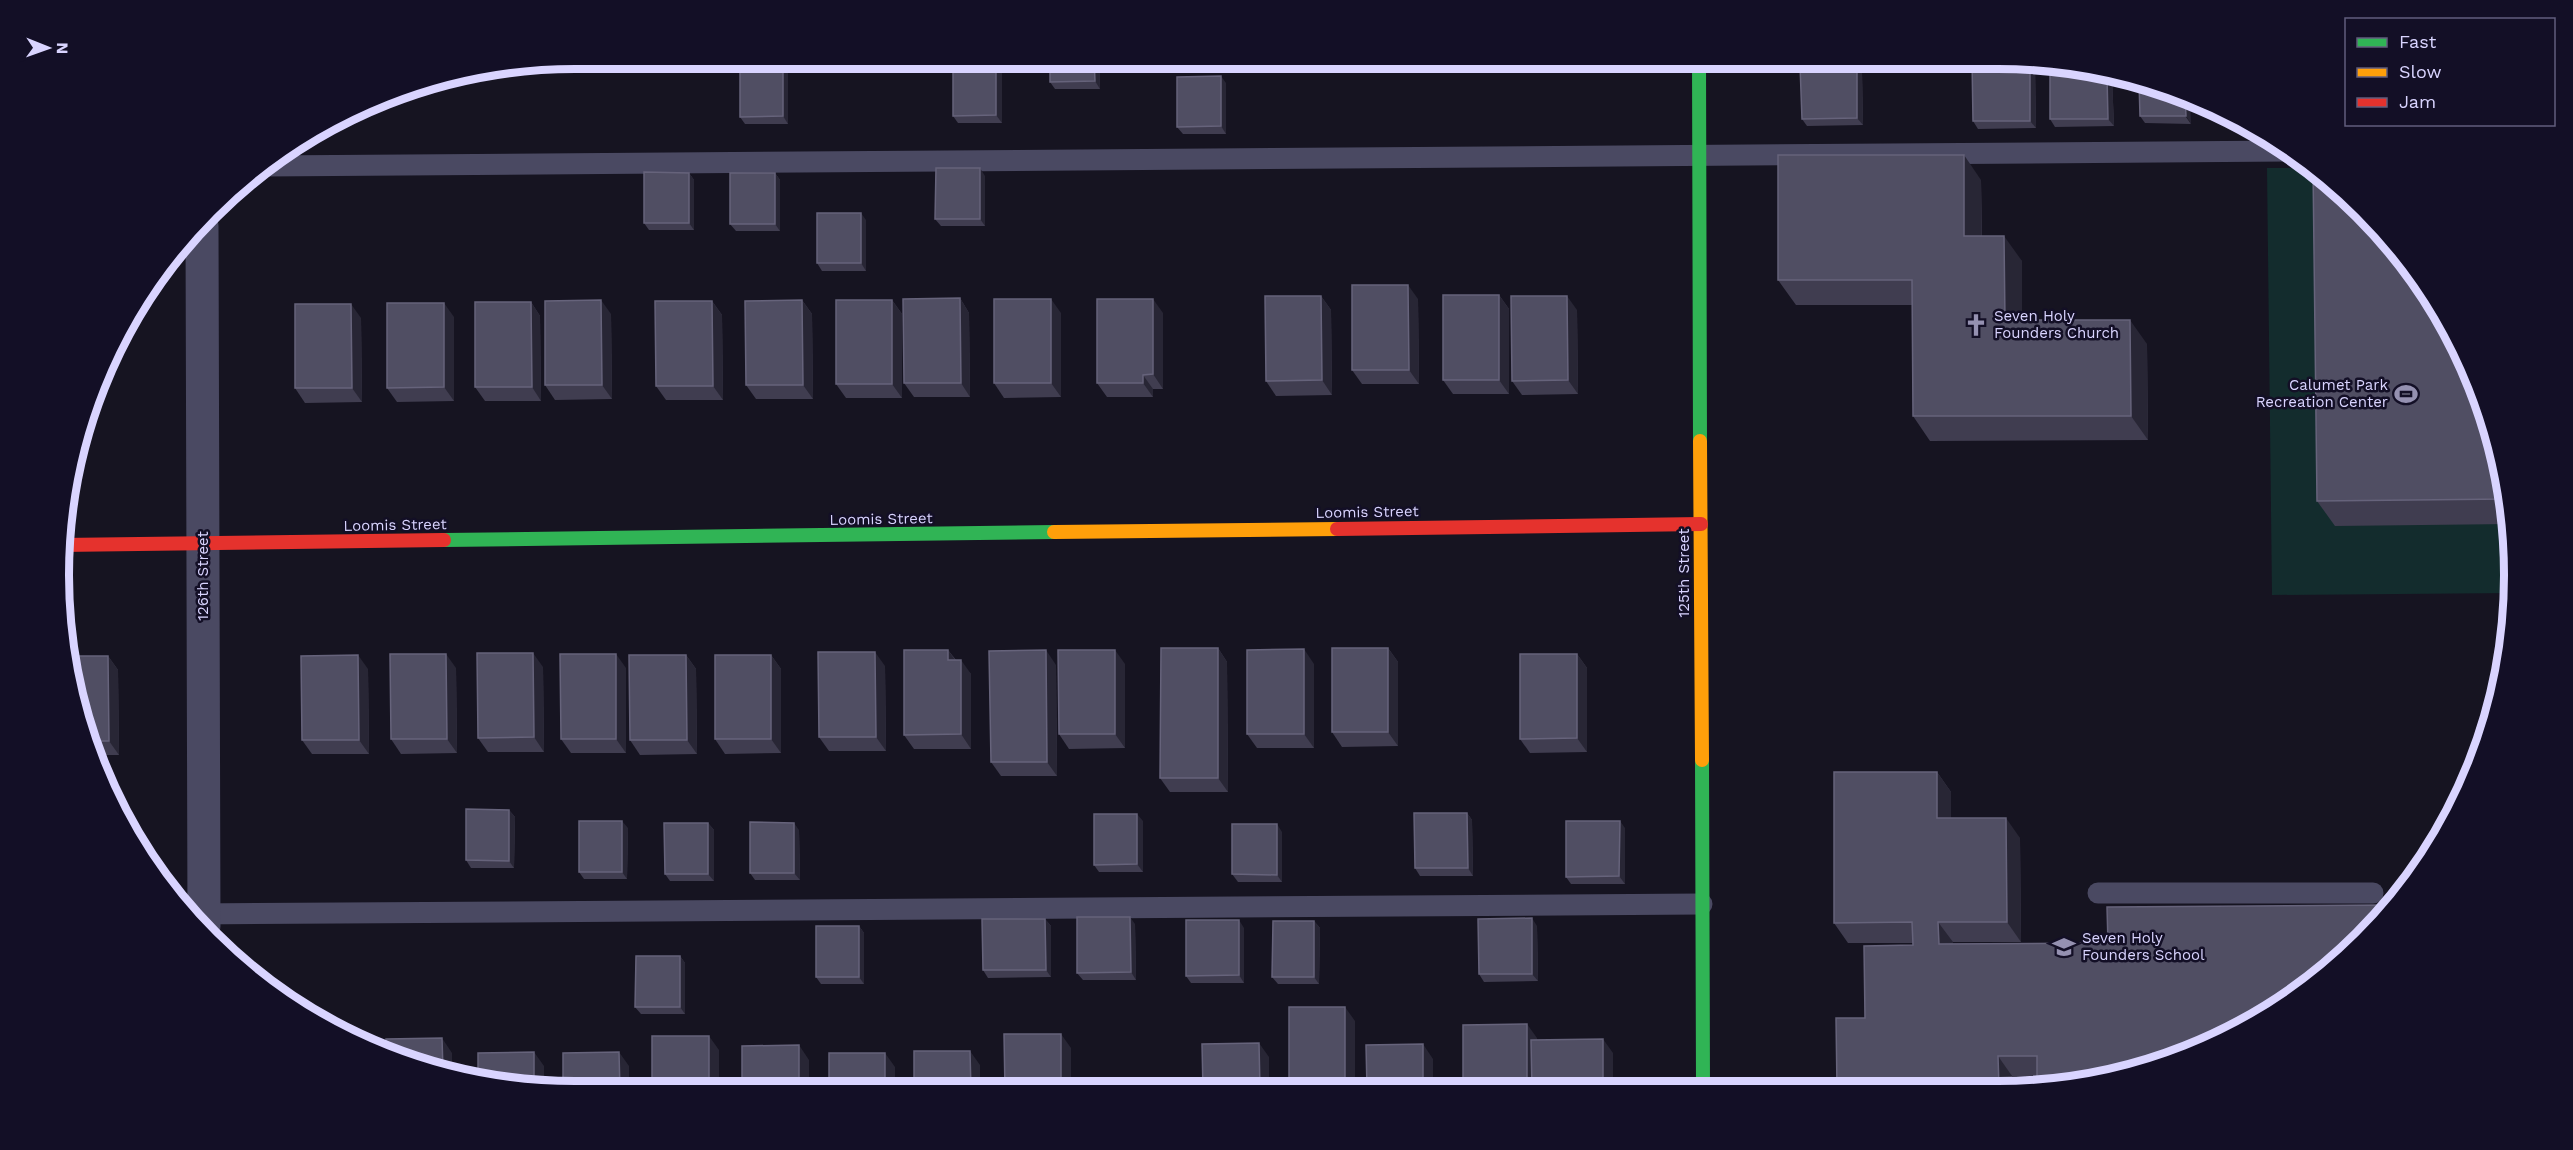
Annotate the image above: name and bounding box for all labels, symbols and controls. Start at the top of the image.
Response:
north arrow [18,18,78,78]
legend [2345,18,2555,126]
text: Fast [2399,31,2437,52]
text: N [53,42,72,54]
text: Slow [2399,61,2442,82]
text: Jam [2399,91,2436,112]
place label: Seven Holy Founders Church [1994,307,2119,342]
church icon: Seven Holy Founders Church [1963,312,1989,338]
place label: Calumet Park Recreation Center [2256,376,2388,411]
sports icon: Calumet Park Recreation Center [2393,381,2419,407]
street label: Loomis Street [1315,502,1419,522]
street label: Loomis Street [829,509,933,529]
street label: Loomis Street [343,515,447,535]
street label: 125th Street [1675,528,1693,618]
street label: 126th Street [194,531,212,621]
place label: Seven Holy Founders School [2082,929,2205,964]
school or university icon: Seven Holy Founders School [2051,934,2077,960]

